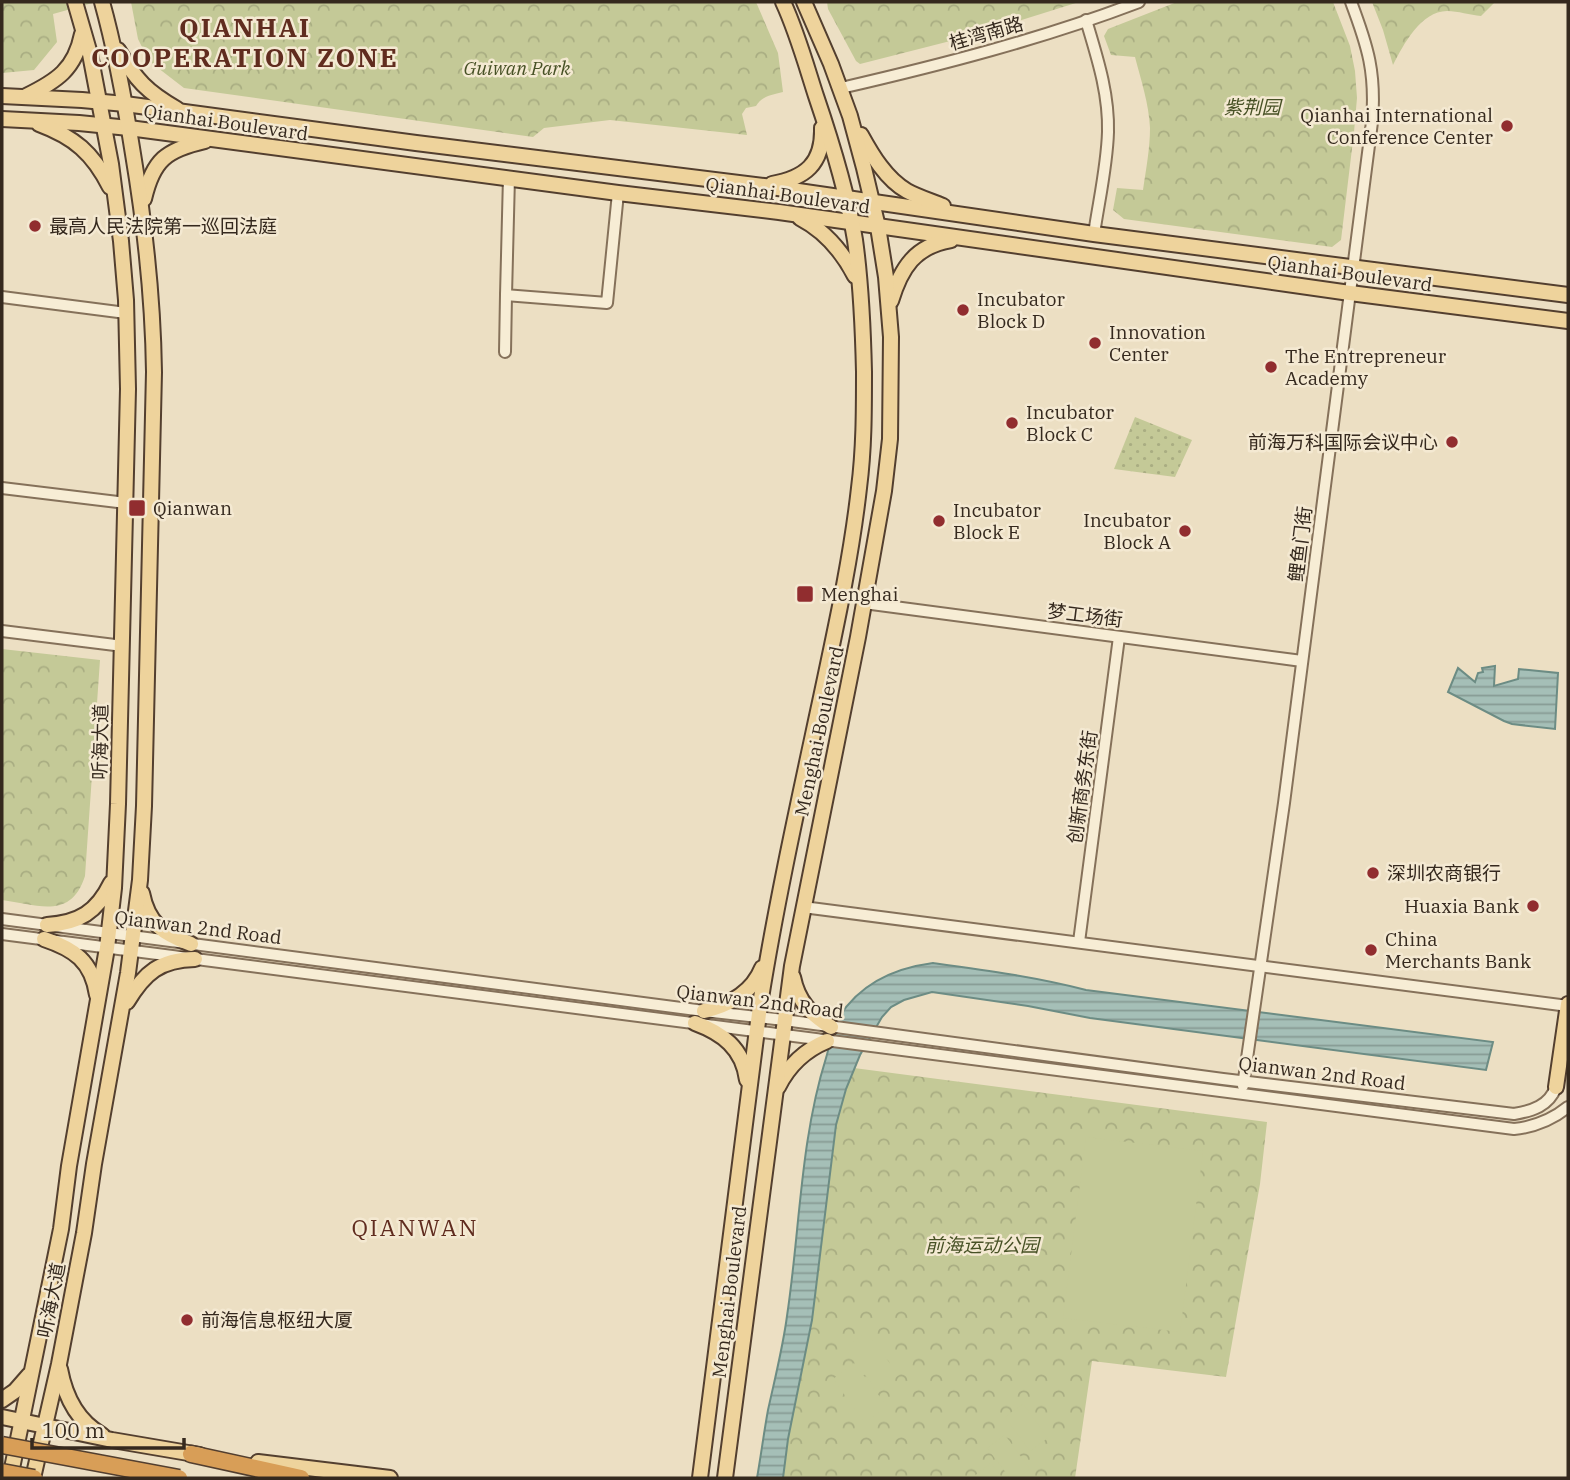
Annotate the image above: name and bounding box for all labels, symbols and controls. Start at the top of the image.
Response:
district label: QIANHAI COOPERATION ZONE [91,10,399,74]
street label: 桂湾南路 [946,11,1026,55]
park label: Guiwan Park [463,56,572,80]
park label: 紫荆园 [1223,95,1283,119]
street label: Qianhai Boulevard [142,99,310,145]
place label: Qianhai International Conference Center [1300,103,1494,149]
marker: Qianhai International Conference Center [1499,118,1515,134]
street label: Qianhai Boulevard [704,172,872,218]
place label: 最高人民法院第一巡回法庭 [49,214,277,238]
marker: 最高人民法院第一巡回法庭 [27,218,43,234]
street label: Qianhai Boulevard [1266,250,1434,296]
place label: Incubator Block D [977,287,1065,333]
marker: Incubator Block D [955,302,971,318]
place label: Innovation Center [1109,320,1206,366]
marker: Innovation Center [1087,335,1103,351]
place label: The Entrepreneur Academy [1285,344,1447,390]
marker: The Entrepreneur Academy [1263,359,1279,375]
place label: Incubator Block C [1026,400,1114,446]
marker: Incubator Block C [1004,415,1020,431]
place label: 前海万科国际会议中心 [1248,430,1438,454]
marker: 前海万科国际会议中心 [1444,434,1460,450]
place label: Qianwan [153,496,232,520]
marker: Qianwan [127,498,147,518]
place label: Incubator Block E [953,498,1041,544]
street label: 鲤鱼门街 [1283,505,1317,583]
place label: Incubator Block A [1083,508,1172,554]
marker: Incubator Block E [931,513,947,529]
marker: Incubator Block A [1177,523,1193,539]
place label: Menghai [821,582,898,606]
marker: Menghai [795,584,815,604]
street label: 梦工场街 [1046,598,1124,632]
street label: Menghai Boulevard [789,644,849,818]
street label: 听海大道 [87,704,113,780]
street label: 创新商务东街 [1062,729,1102,845]
place label: 深圳农商银行 [1387,861,1501,885]
marker: 深圳农商银行 [1365,865,1381,881]
place label: Huaxia Bank [1404,894,1519,918]
marker: Huaxia Bank [1525,898,1541,914]
street label: Qianwan 2nd Road [113,905,283,949]
place label: China Merchants Bank [1385,927,1531,973]
marker: China Merchants Bank [1363,942,1379,958]
street label: Qianwan 2nd Road [675,979,845,1023]
street label: Qianwan 2nd Road [1237,1051,1407,1095]
street label: Menghai Boulevard [707,1205,751,1379]
district label: QIANWAN [351,1212,479,1242]
park label: 前海运动公园 [925,1233,1042,1257]
street label: 听海大道 [32,1260,70,1340]
place label: 前海信息枢纽大厦 [201,1308,353,1332]
marker: 前海信息枢纽大厦 [179,1312,195,1328]
scale bar [32,1406,184,1450]
text: 100 m [42,1416,105,1444]

